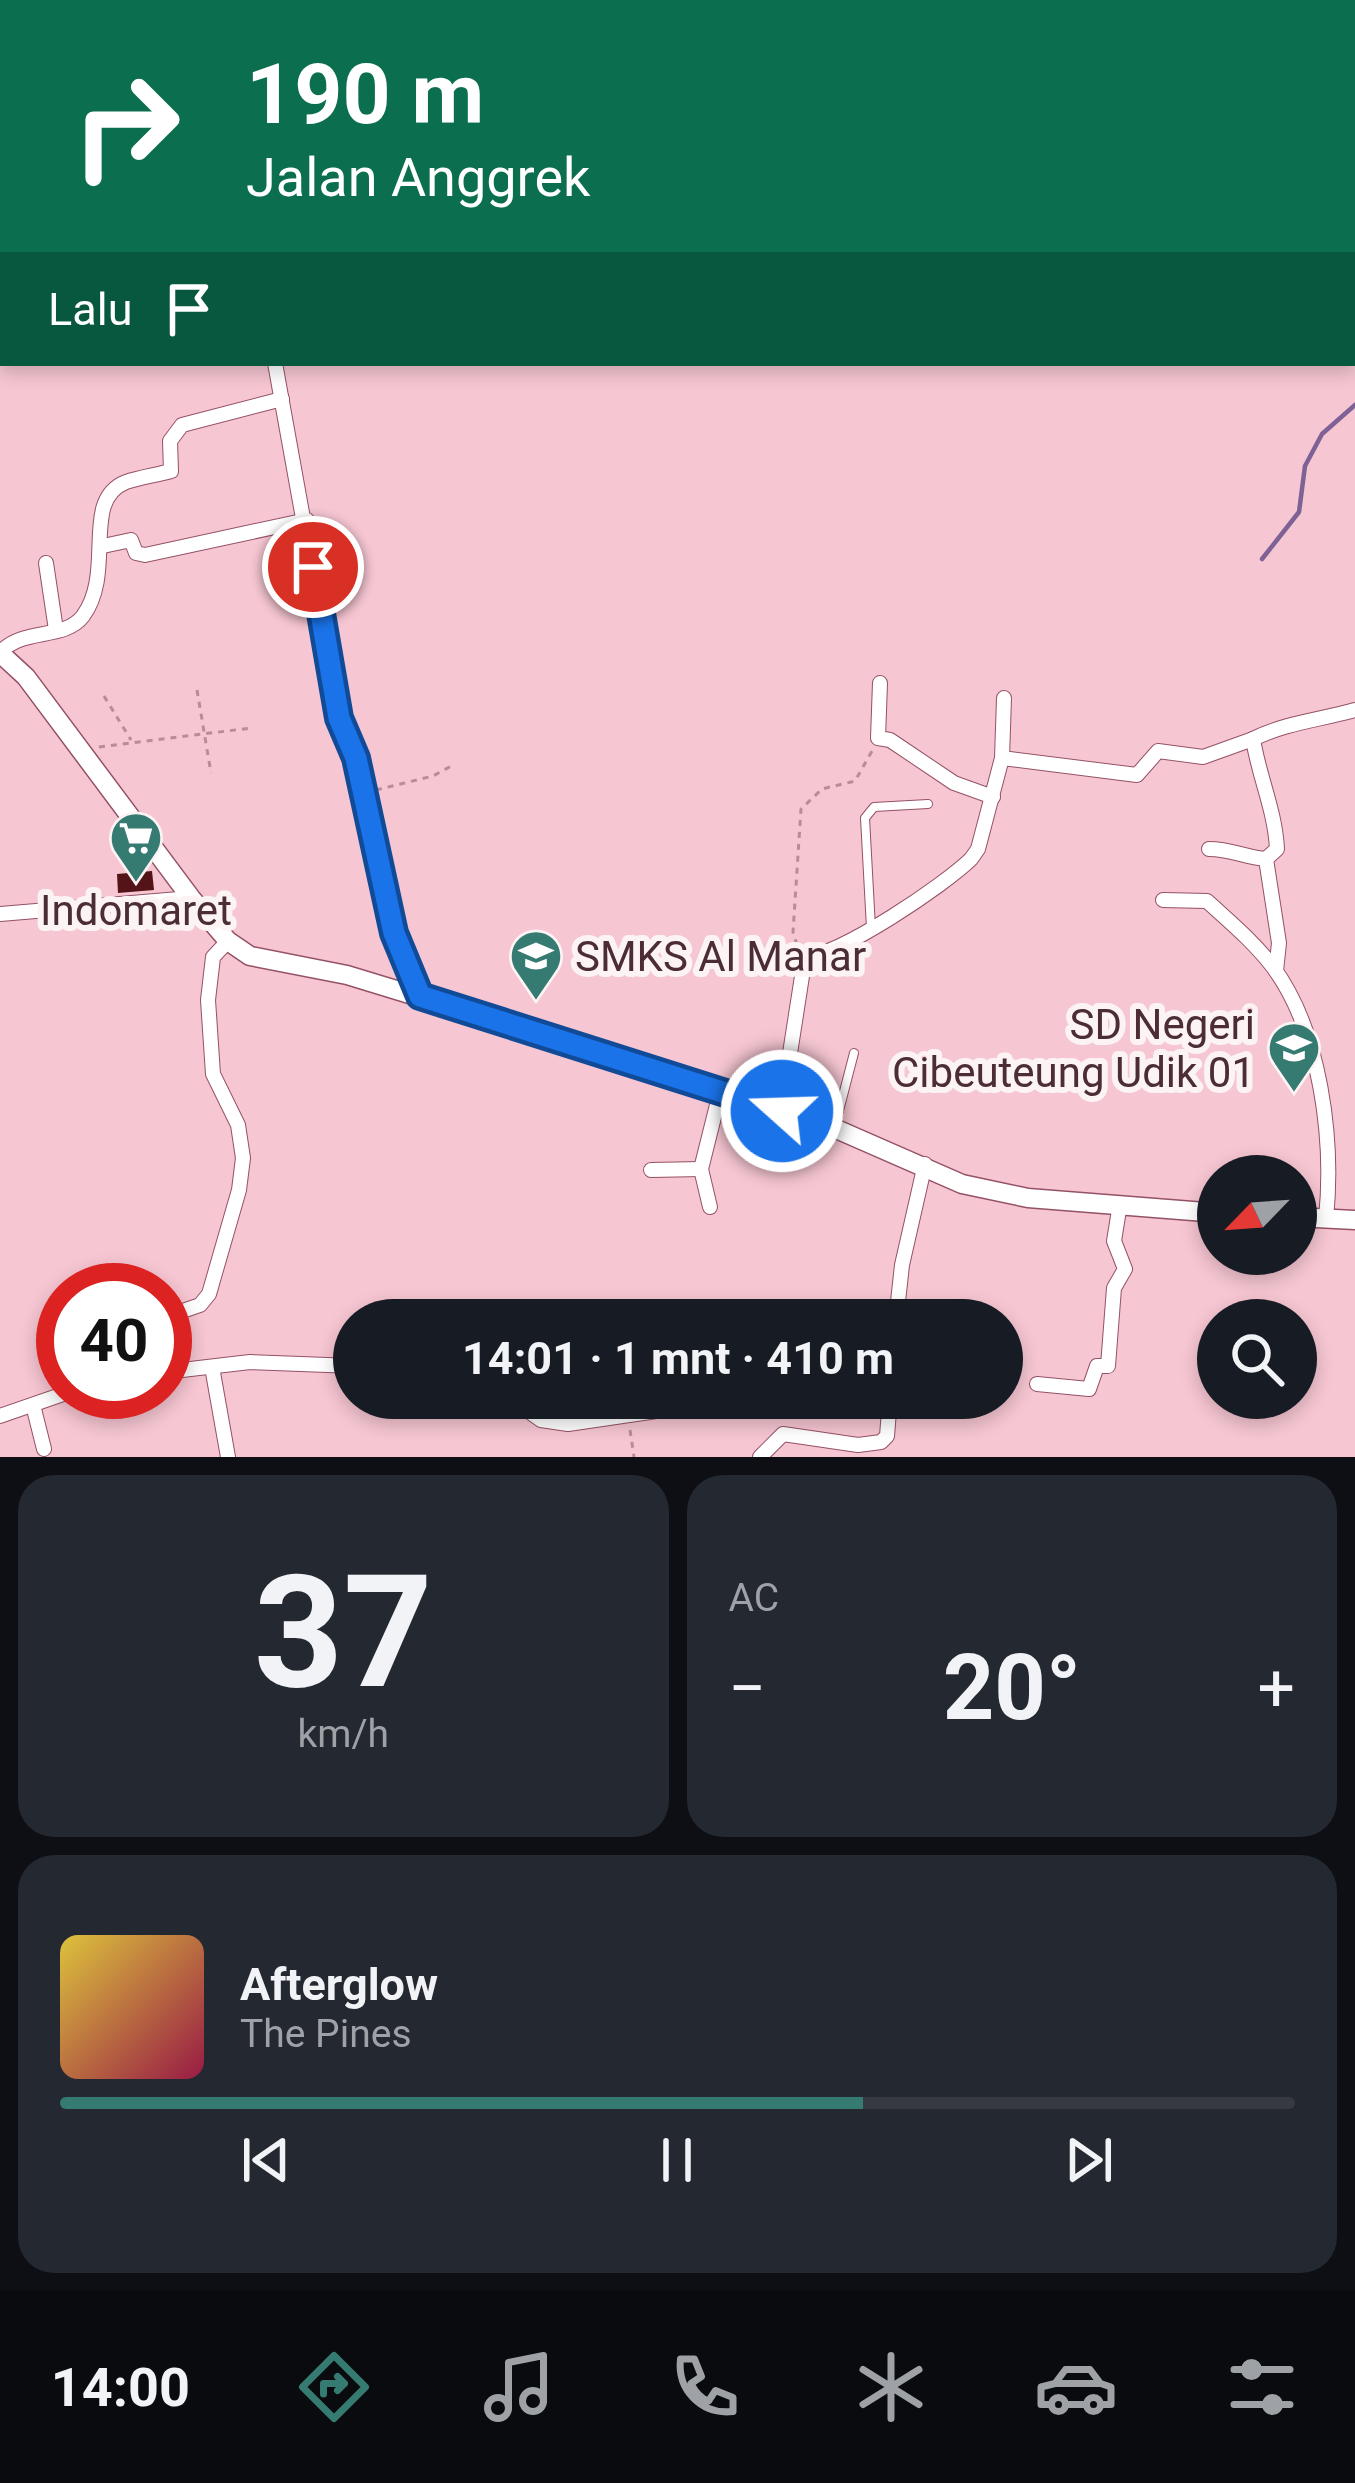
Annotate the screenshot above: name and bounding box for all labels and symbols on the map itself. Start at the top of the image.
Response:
pin [262,516,364,618]
supermarket icon: Indomaret [108,810,164,884]
place label: Indomaret [40,886,232,935]
school or university icon: SMKS Al Manar [508,928,564,1002]
place label: SMKS Al Manar [575,932,866,981]
place label: SD Negeri Cibeuteung Udik 01 [892,1000,1255,1097]
school or university icon: SD Negeri Cibeuteung Udik 01 [1266,1020,1322,1094]
position arrow [719,1048,845,1174]
north arrow [1197,1155,1317,1275]
speed limit sign: 40 [36,1263,192,1419]

